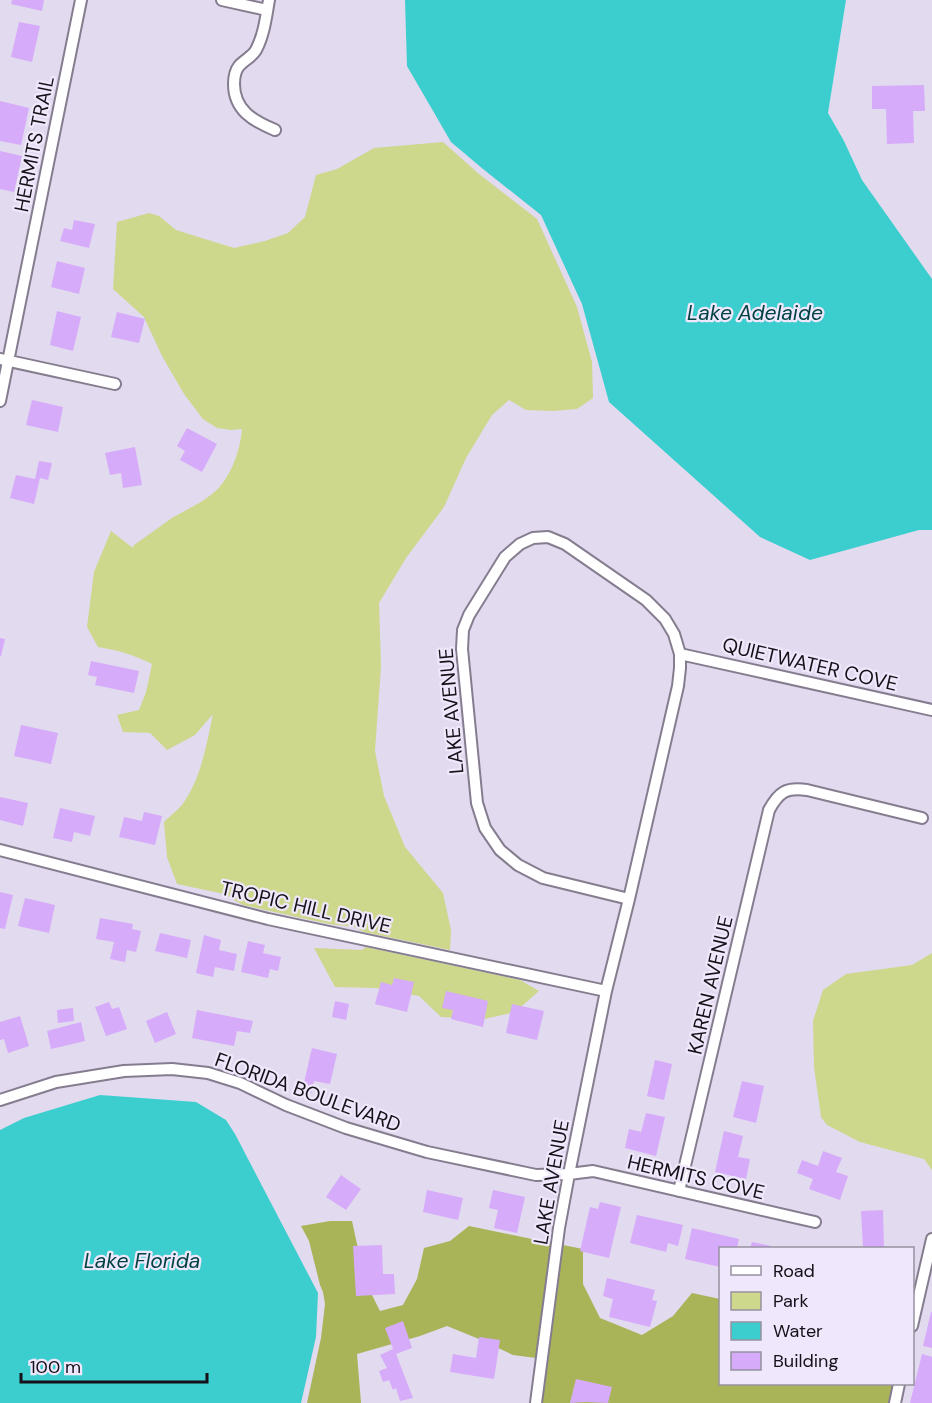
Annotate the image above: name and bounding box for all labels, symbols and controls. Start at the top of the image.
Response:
street label: HERMITS TRAIL [8,74,60,214]
water label: Lake Adelaide [687,299,823,327]
street label: QUIETWATER COVE [720,631,900,697]
street label: LAKE AVENUE [433,647,469,775]
street label: TROPIC HILL DRIVE [218,875,394,939]
street label: KAREN AVENUE [681,913,739,1057]
street label: FLORIDA BOULEVARD [211,1046,405,1138]
street label: LAKE AVENUE [527,1118,575,1246]
street label: HERMITS COVE [625,1149,767,1205]
water label: Lake Florida [84,1247,200,1275]
legend [719,1247,914,1385]
text: Road [773,1259,815,1283]
text: Park [773,1289,809,1313]
text: Water [773,1319,823,1343]
scale bar [21,1346,207,1384]
text: Building [773,1349,838,1373]
text: 100 m [30,1355,81,1379]

